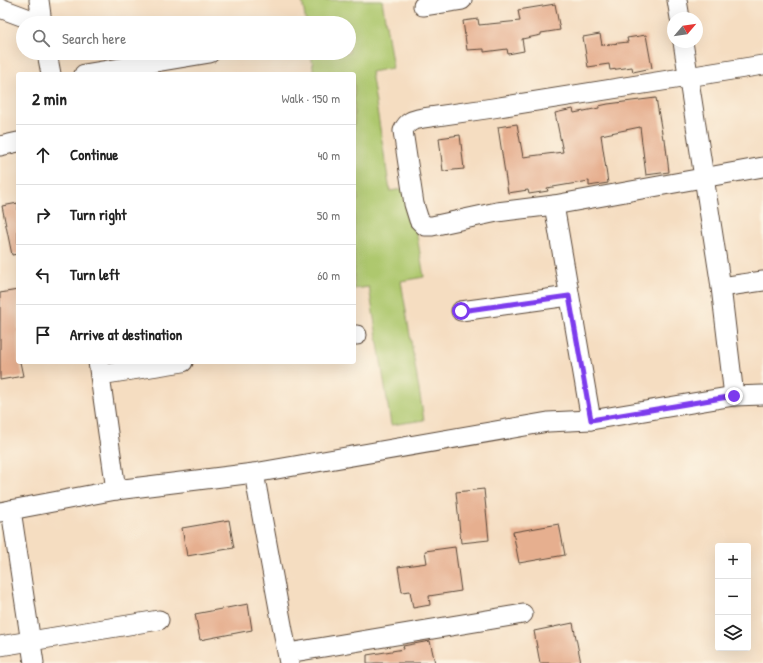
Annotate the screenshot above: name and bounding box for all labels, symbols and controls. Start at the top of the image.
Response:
north arrow [667,12,703,48]
search box [16,16,356,60]
icon: search [30,27,52,49]
text: Search here [62,28,126,49]
text: 2 min [32,87,67,110]
text: Walk · 150 m [282,89,340,107]
icon: ahead [32,144,54,166]
text: Continue [70,144,118,165]
text: 40 m [317,146,340,164]
icon: right [32,204,54,226]
text: Turn right [70,204,126,225]
text: 50 m [317,206,340,224]
icon: left [32,264,54,286]
text: Turn left [70,264,120,285]
text: 60 m [317,266,340,284]
route start [452,302,470,320]
icon: arrive [32,324,54,346]
text: Arrive at destination [70,324,182,345]
route end [725,387,743,405]
map controls [715,543,751,651]
button: + [715,543,751,579]
button: − [715,579,751,615]
button: layers [715,615,751,651]

